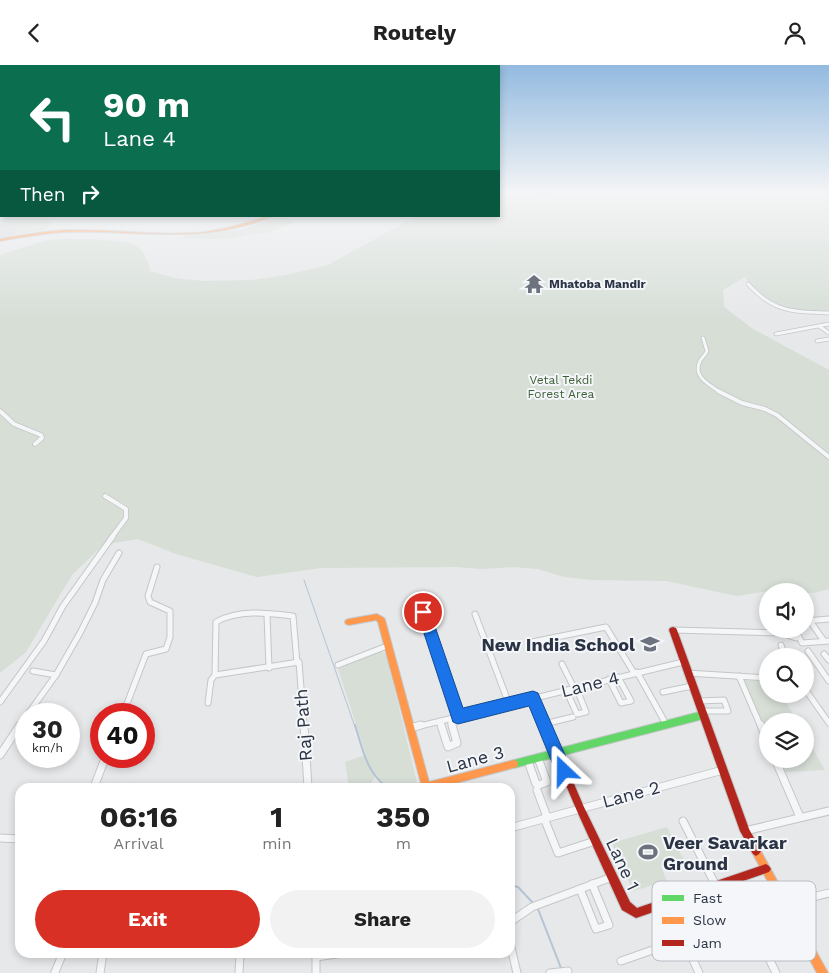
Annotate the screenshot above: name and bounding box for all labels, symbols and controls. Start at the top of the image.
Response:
icon: back [20,19,48,47]
icon: person [781,19,809,47]
text: Routely [373,20,456,45]
text: 90 m [103,84,190,126]
icon: left [20,85,85,150]
text: Lane 4 [103,126,176,151]
icon: right [76,180,104,208]
text: Then [20,183,66,206]
temple icon: Mhatoba Mandir [523,273,545,295]
place label: Mhatoba Mandir [549,277,647,291]
park label: Vetal Tekdi Forest Area [528,373,595,401]
map controls [759,583,814,768]
button: sound [759,583,814,638]
pin [402,591,444,633]
icon: arrive [409,598,437,626]
school or university icon: New India School [639,633,661,655]
place label: New India School [481,634,635,655]
button: search [759,648,814,703]
street label: Lane 4 [559,667,621,701]
street label: Raj Path [290,688,316,762]
speed limit sign: 40 [90,703,155,768]
button: layers [759,713,814,768]
text: 30 [32,715,63,744]
text: km/h [32,741,63,755]
street label: Lane 3 [444,741,506,777]
position arrow [537,744,589,796]
street label: Lane 2 [600,776,662,812]
text: 06:16 [99,799,178,834]
text: 1 [270,799,283,834]
text: 350 [376,799,431,834]
place label: Veer Savarkar Ground [663,832,787,874]
text: Arrival [114,834,164,853]
text: min [262,834,292,853]
text: m [396,834,411,853]
street label: Lane 1 [602,835,644,893]
sports icon: Veer Savarkar Ground [637,841,659,863]
legend [652,881,816,961]
button: Exit [35,890,260,948]
button: Share [270,890,495,948]
text: Fast [693,890,722,906]
text: Slow [693,912,726,928]
text: Jam [693,935,722,951]

